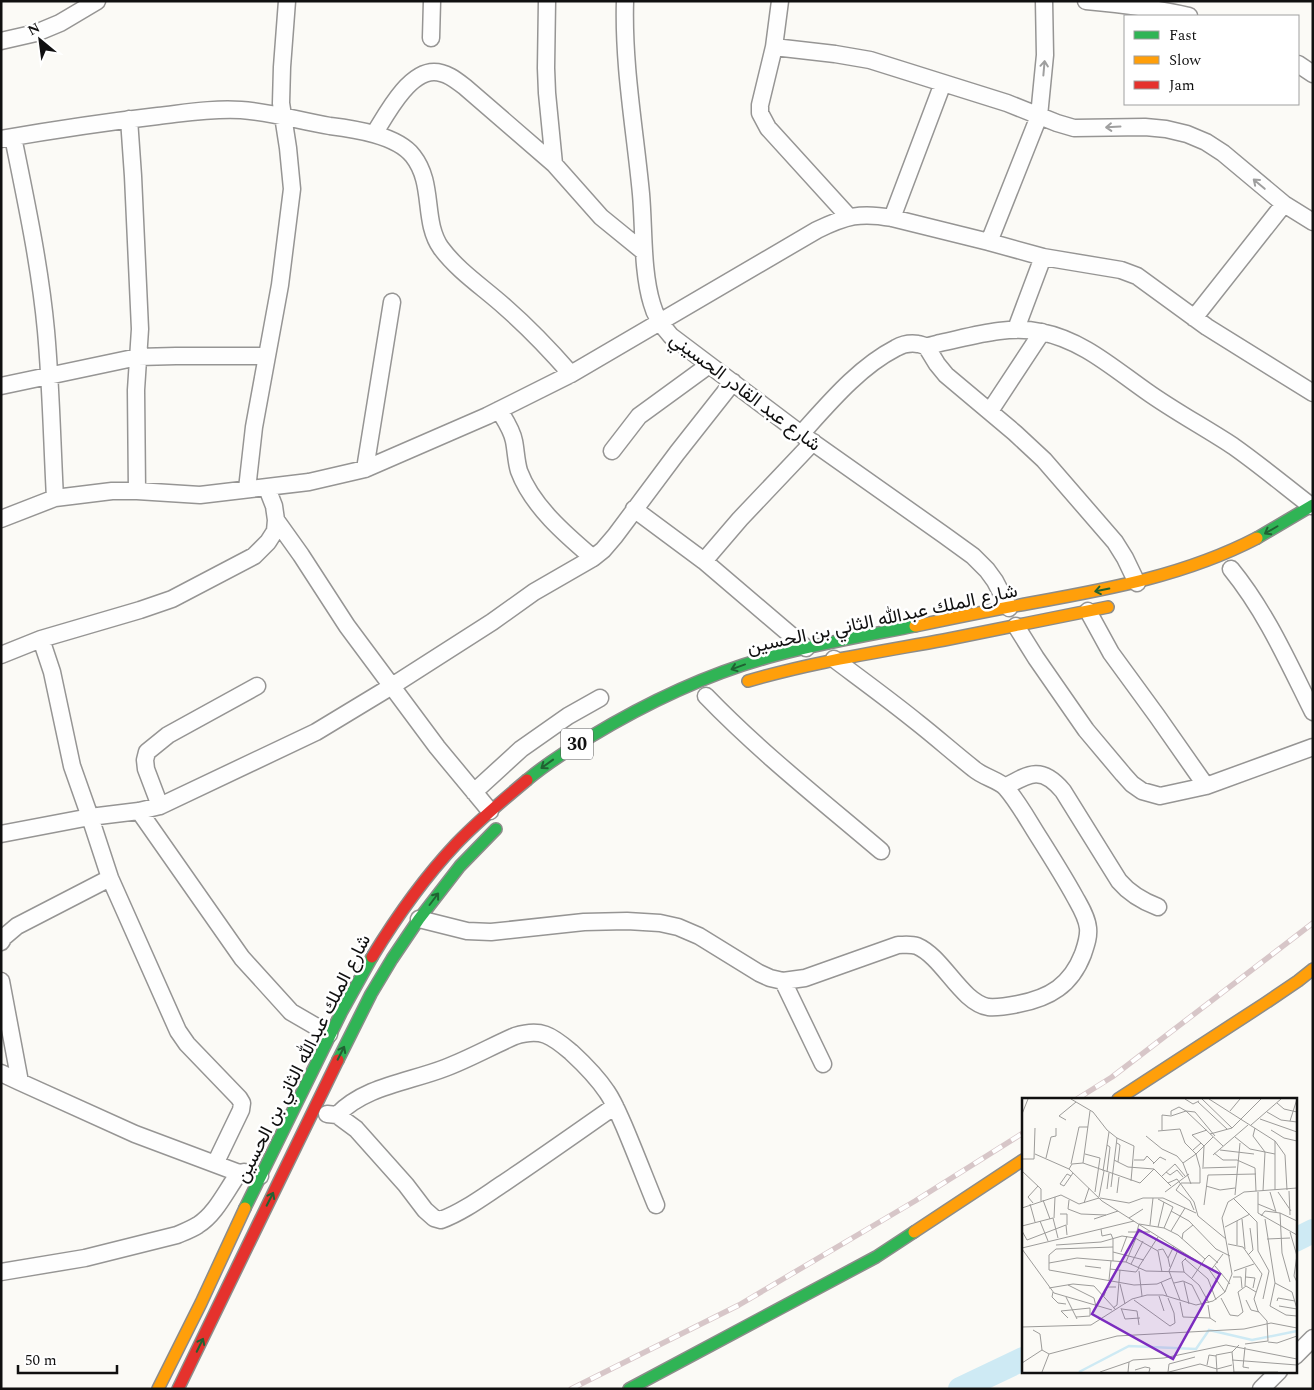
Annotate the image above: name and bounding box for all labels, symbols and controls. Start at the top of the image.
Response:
north arrow [15,15,65,65]
legend [1124,15,1299,105]
text: N [24,17,44,41]
text: Fast [1169,24,1197,47]
text: Slow [1169,49,1201,72]
one-way arrow [1039,60,1049,76]
text: Jam [1169,74,1195,97]
one-way arrow [1106,123,1122,132]
one-way arrow [1253,178,1266,189]
street label: شارع عبد القادر الحسيني [663,325,827,459]
one-way arrow [1265,526,1279,536]
street label: شارع الملك عبدالله الثاني بن الحسين [744,577,1020,662]
one-way arrow [1095,586,1111,595]
one-way arrow [731,663,746,672]
road number: 30 [561,729,593,760]
one-way arrow [540,759,554,769]
one-way arrow [429,892,439,906]
street label: شارع الملك عبدالله الثاني بن الحسين [228,929,379,1188]
one-way arrow [337,1046,346,1061]
inset map [1022,1098,1296,1372]
one-way arrow [266,1192,275,1207]
one-way arrow [195,1338,205,1353]
scale bar [18,1342,116,1374]
text: 50 m [25,1349,57,1372]

